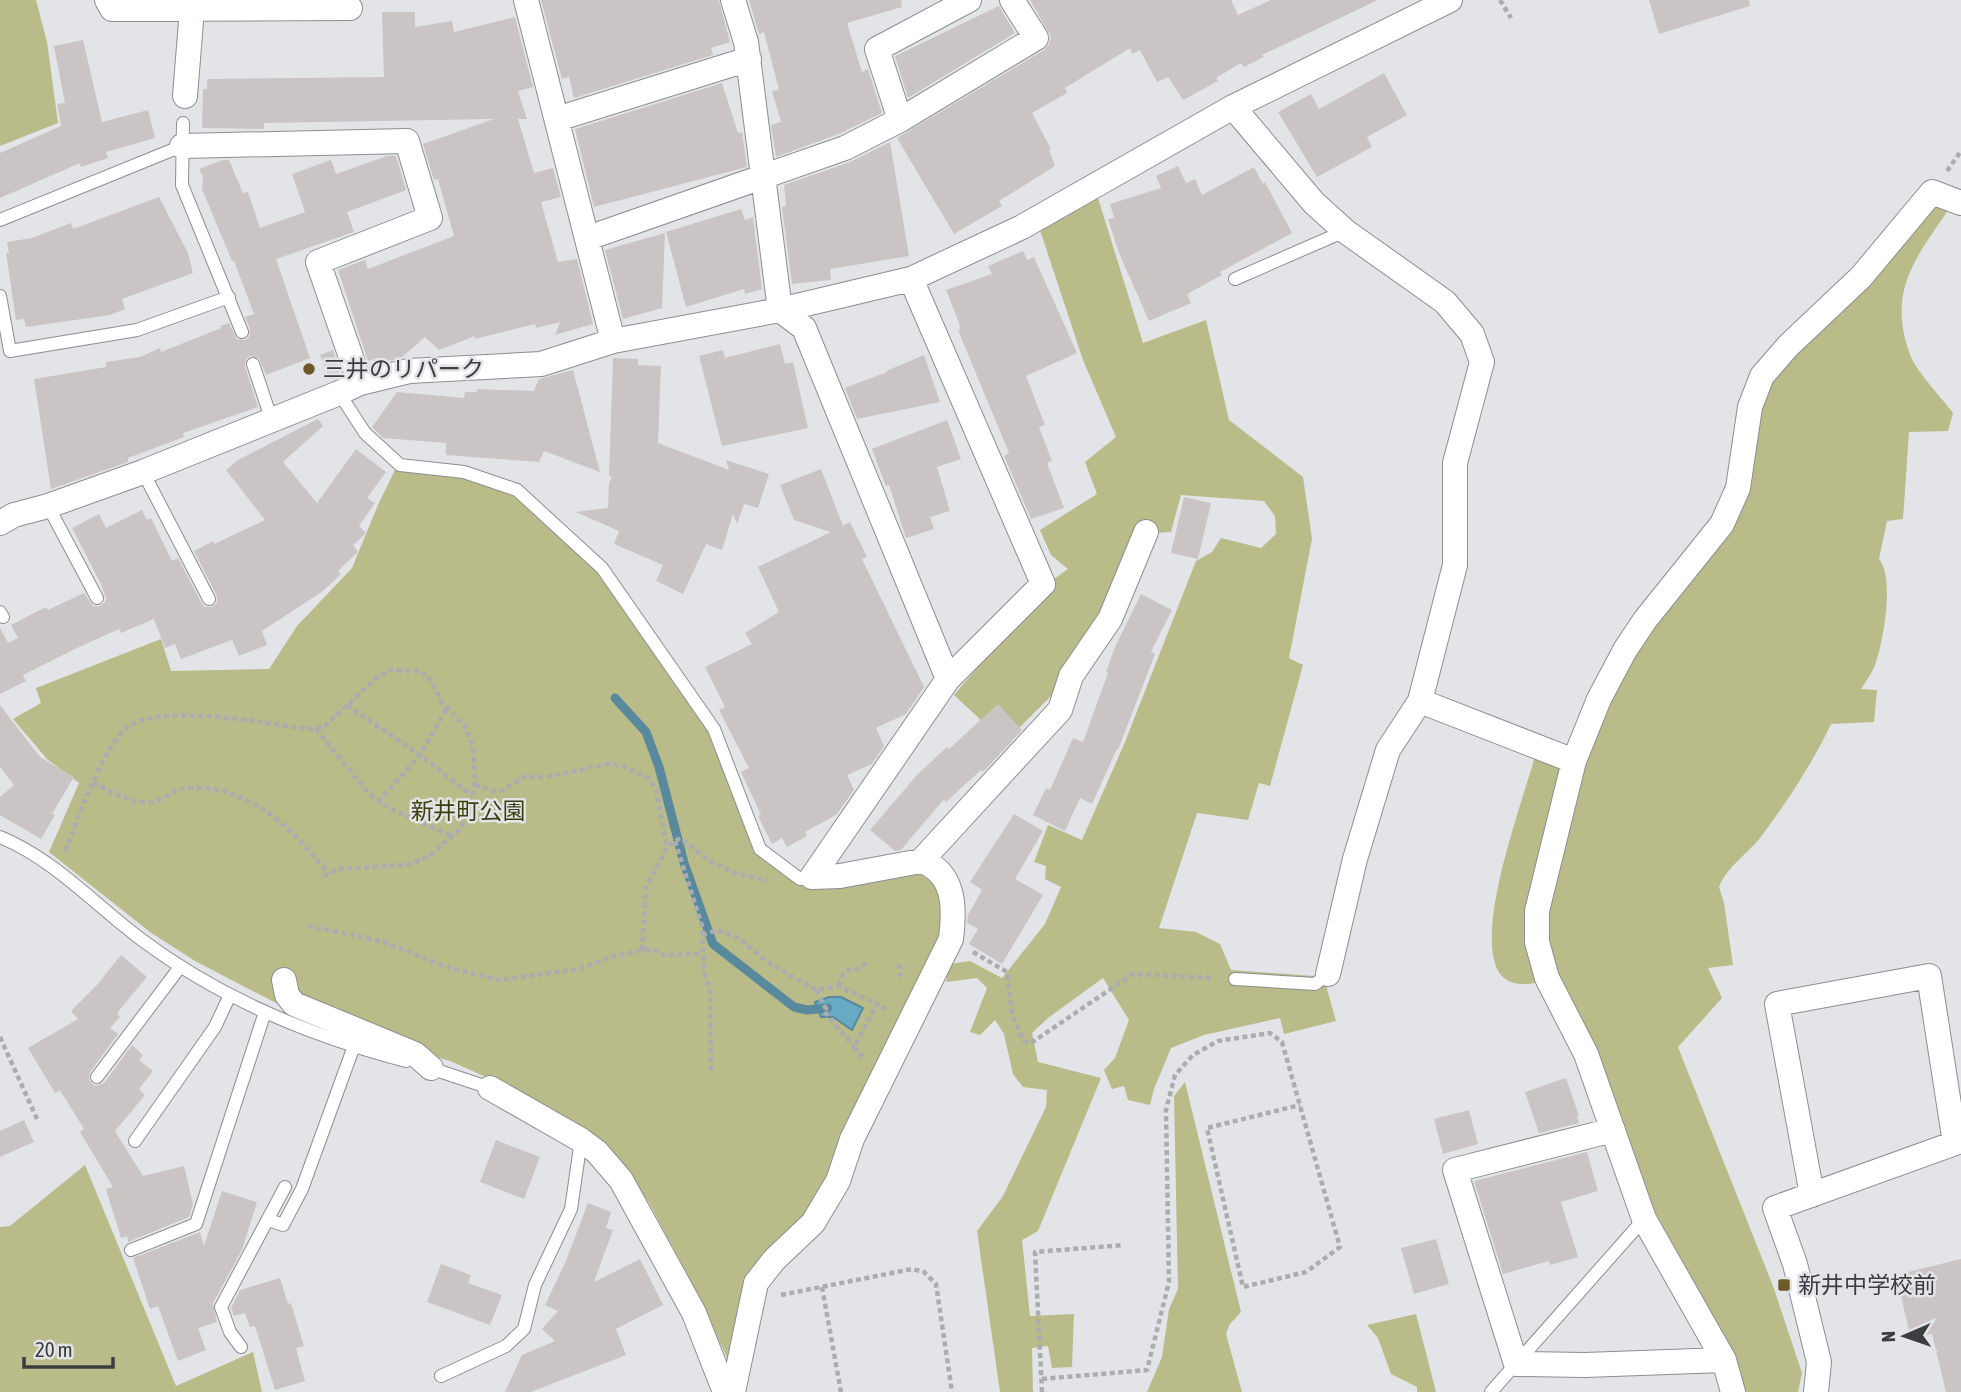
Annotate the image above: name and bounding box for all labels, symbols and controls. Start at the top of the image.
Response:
place label: 三井のリパーク [323,356,484,382]
marker: 三井のリパーク [301,361,317,377]
park label: 新井町公園 [411,798,526,824]
place label: 新井中学校前 [1798,1272,1936,1298]
marker: 新井中学校前 [1776,1277,1792,1293]
north arrow [1870,1301,1940,1371]
scale bar [24,1326,114,1370]
text: N [1877,1331,1899,1343]
text: 20 m [35,1337,73,1361]

